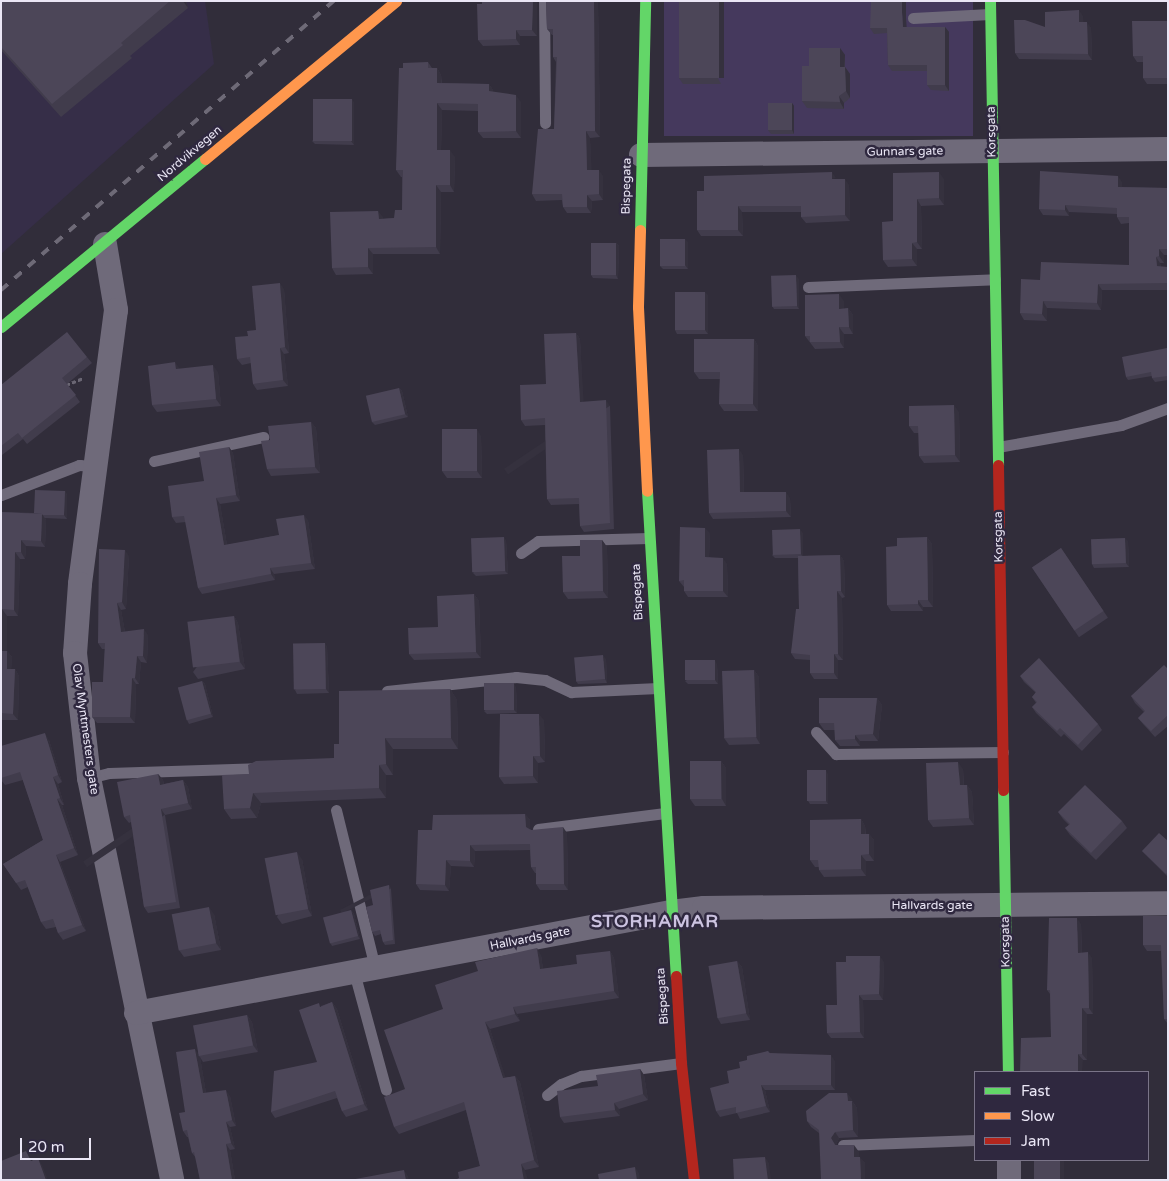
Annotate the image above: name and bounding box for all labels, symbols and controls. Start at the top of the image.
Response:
street label: Korsgata [984,106,1000,158]
street label: Nordvikvegen [155,123,225,185]
street label: Gunnars gate [867,144,943,160]
street label: Bispegata [619,157,635,215]
street label: Korsgata [991,511,1007,563]
street label: Bispegata [629,563,647,621]
street label: Olav Myntmesters gate [69,663,101,795]
street label: Hallvards gate [891,899,973,913]
district label: STORHAMAR [590,910,720,932]
street label: Korsgata [998,916,1014,968]
street label: Hallvards gate [489,924,571,954]
street label: Bispegata [654,967,672,1025]
legend [974,1071,1149,1161]
text: Fast [1021,1082,1050,1100]
text: Slow [1021,1107,1055,1125]
scale bar [22,1128,94,1160]
text: Jam [1021,1132,1050,1150]
text: 20 m [28,1138,65,1156]

